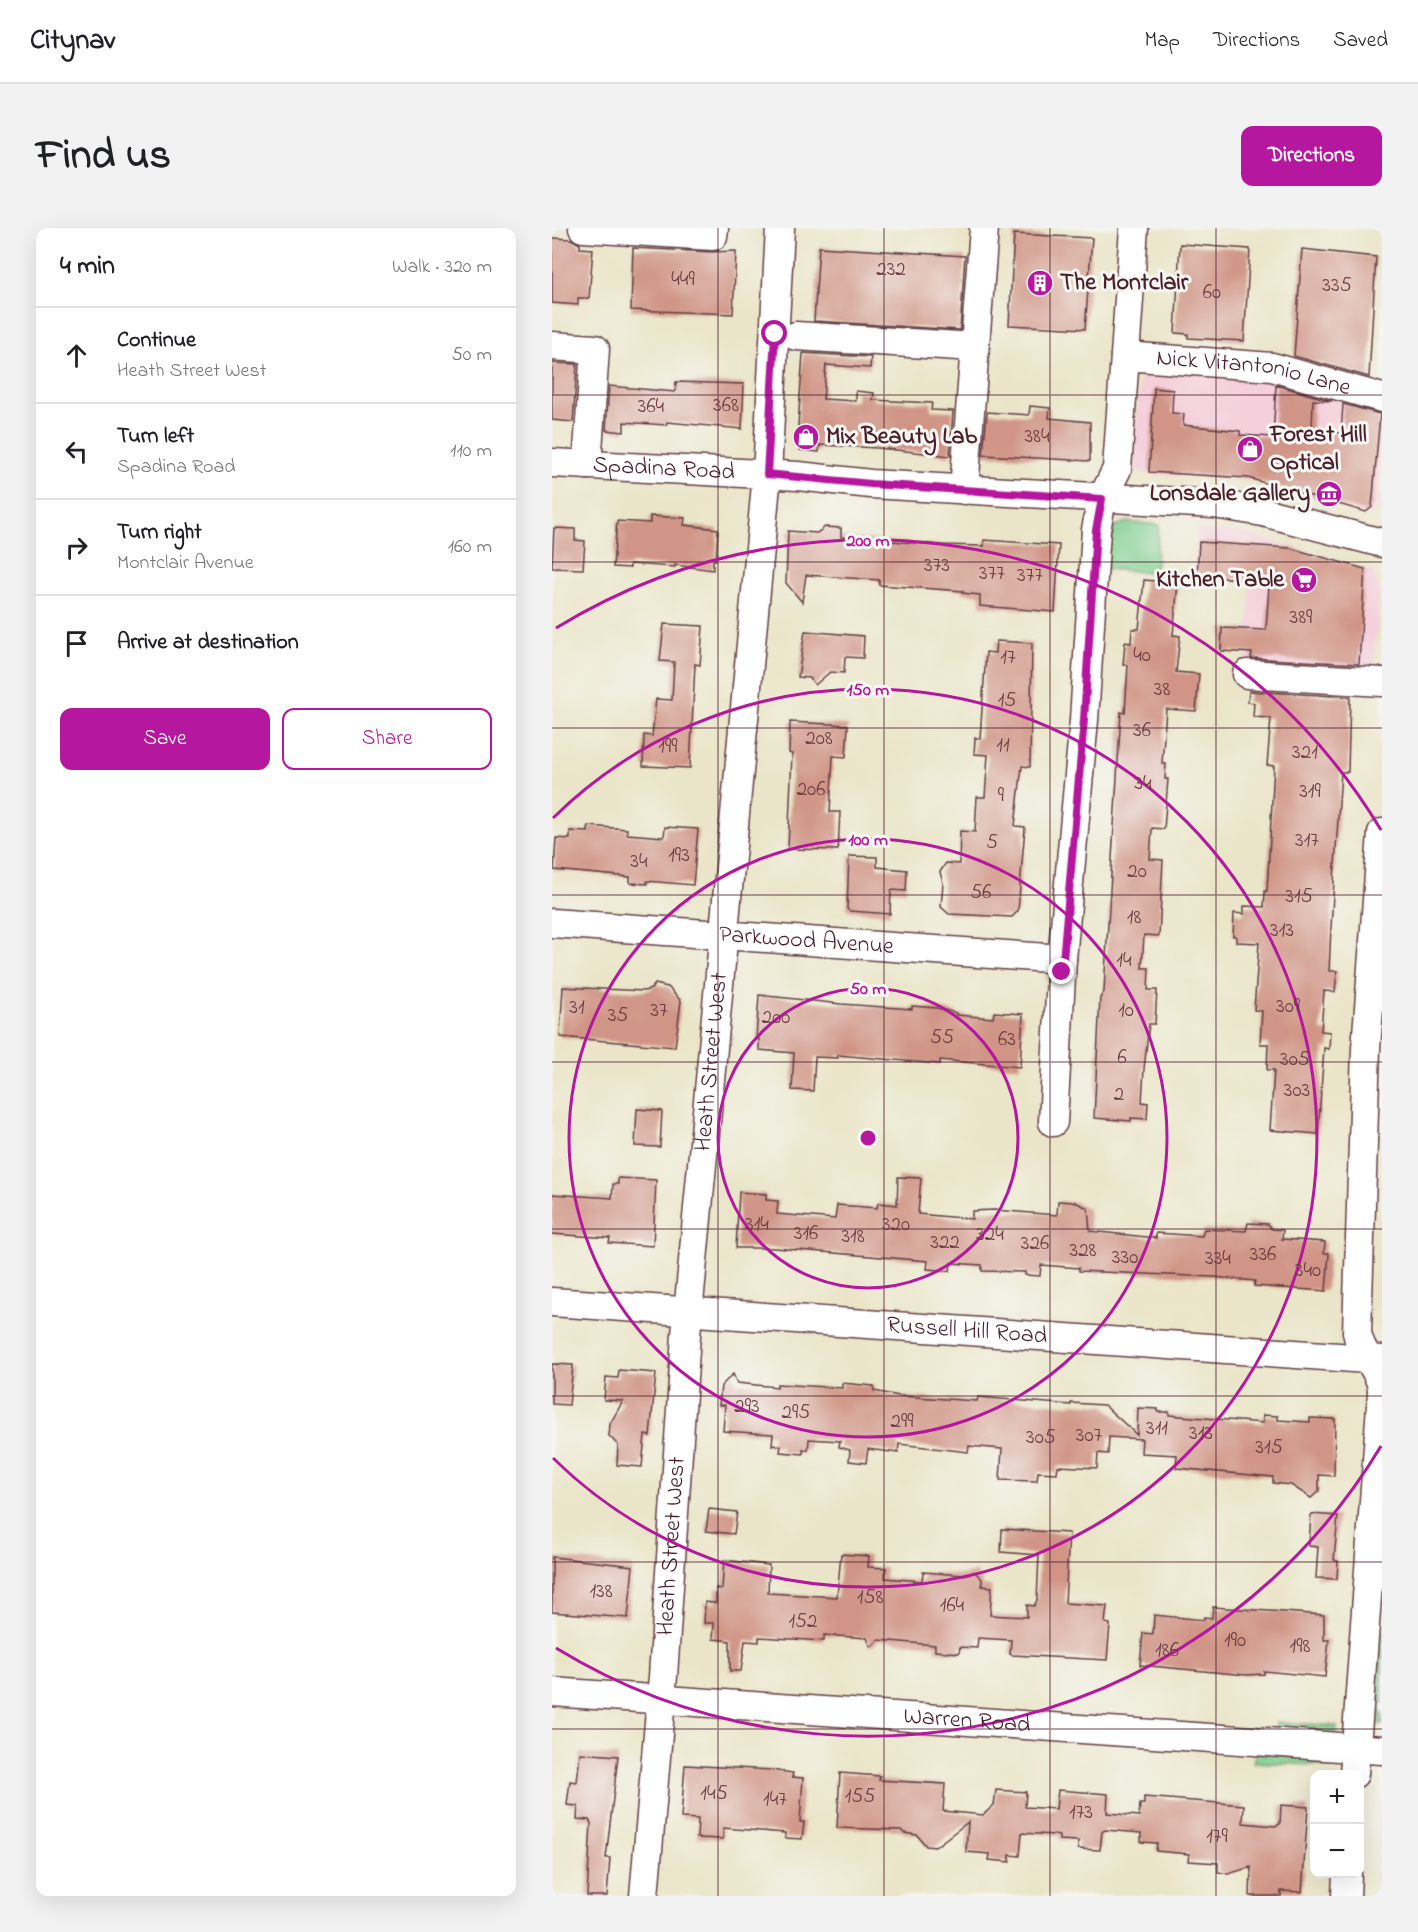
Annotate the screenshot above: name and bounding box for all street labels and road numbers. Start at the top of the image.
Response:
street label: Nick Vitantonio Lane [1155,341,1355,406]
street label: Spadina Road [592,448,736,490]
street label: Parkwood Avenue [718,917,895,965]
street label: Heath Street West [686,971,738,1153]
street label: Russell Hill Road [886,1308,1049,1354]
street label: Heath Street West [648,1455,695,1637]
street label: Warren Road [902,1699,1032,1743]

